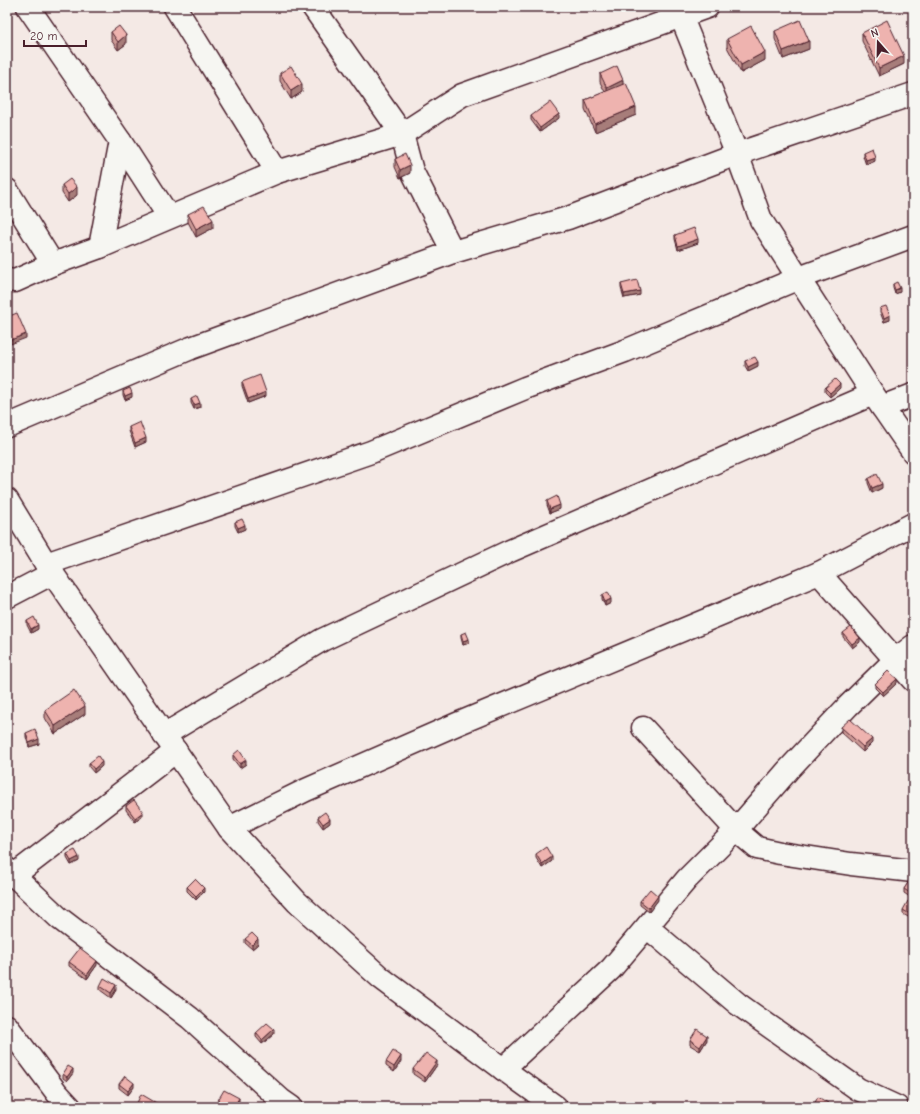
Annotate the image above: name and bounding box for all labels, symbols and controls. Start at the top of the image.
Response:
scale bar [24,22,86,48]
north arrow [858,22,898,62]
text: N [869,26,880,40]
text: 20 m [30,29,58,43]

